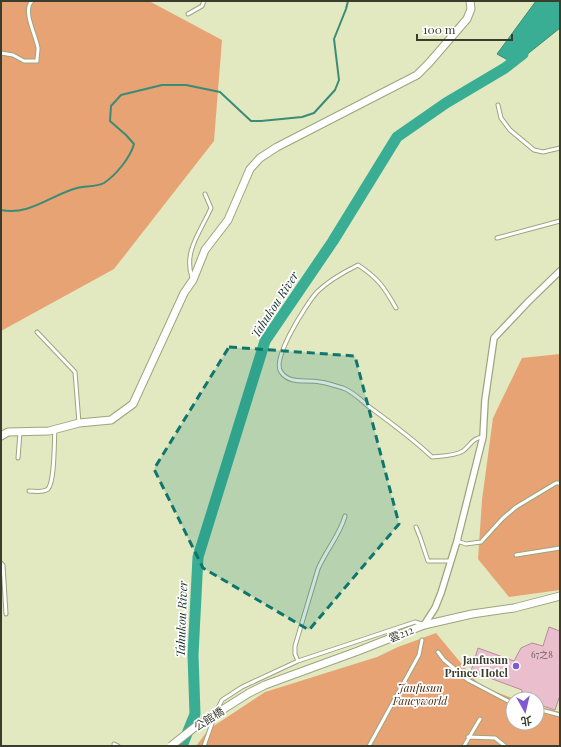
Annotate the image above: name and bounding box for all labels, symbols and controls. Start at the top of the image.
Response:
scale bar [417,16,512,42]
text: 100 m [423,21,456,37]
water label: Tahukou River [247,267,302,341]
water label: Tahukou River [172,580,190,657]
street label: 雲212 [386,622,415,645]
house number: 67之8 [531,648,553,660]
place label: Janfusun Prince Hotel [444,652,509,680]
marker: Janfusun Prince Hotel [511,661,521,671]
park label: Janfusun Fancyworld [392,680,448,708]
north arrow [505,691,545,731]
street label: 公館橋 [191,703,227,734]
text: 北 [520,713,533,730]

